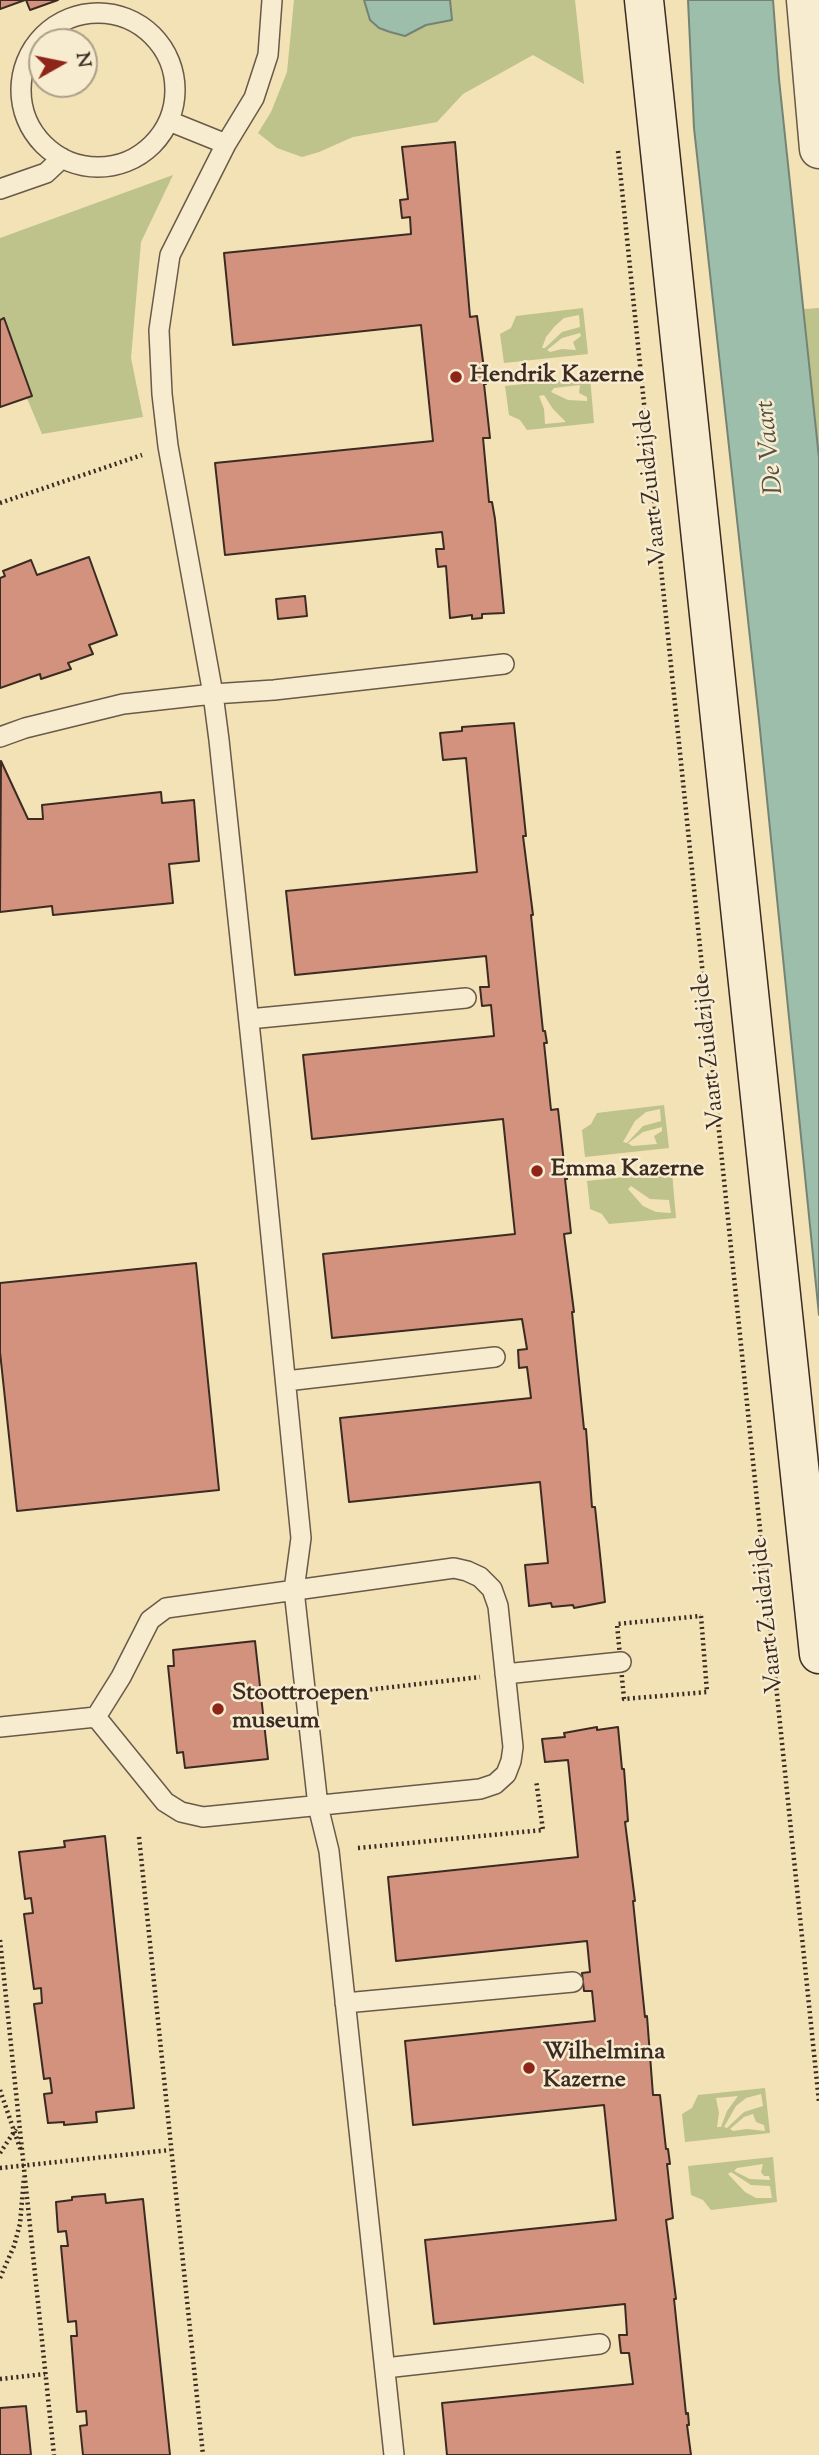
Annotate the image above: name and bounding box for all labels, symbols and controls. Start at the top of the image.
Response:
north arrow [28,28,98,98]
text: N [68,50,97,70]
place label: Hendrik Kazerne [470,363,644,391]
marker: Hendrik Kazerne [448,369,464,385]
water label: De Vaart [752,398,792,496]
street label: Vaart Zuidzijde [630,408,676,566]
street label: Vaart Zuidzijde [688,972,734,1130]
place label: Emma Kazerne [551,1157,704,1185]
marker: Emma Kazerne [529,1163,545,1179]
street label: Vaart Zuidzijde [746,1536,792,1694]
place label: Stoottroepen museum [232,1681,369,1737]
marker: Stoottroepen museum [210,1701,226,1717]
place label: Wilhelmina Kazerne [543,2040,665,2096]
marker: Wilhelmina Kazerne [521,2060,537,2076]

